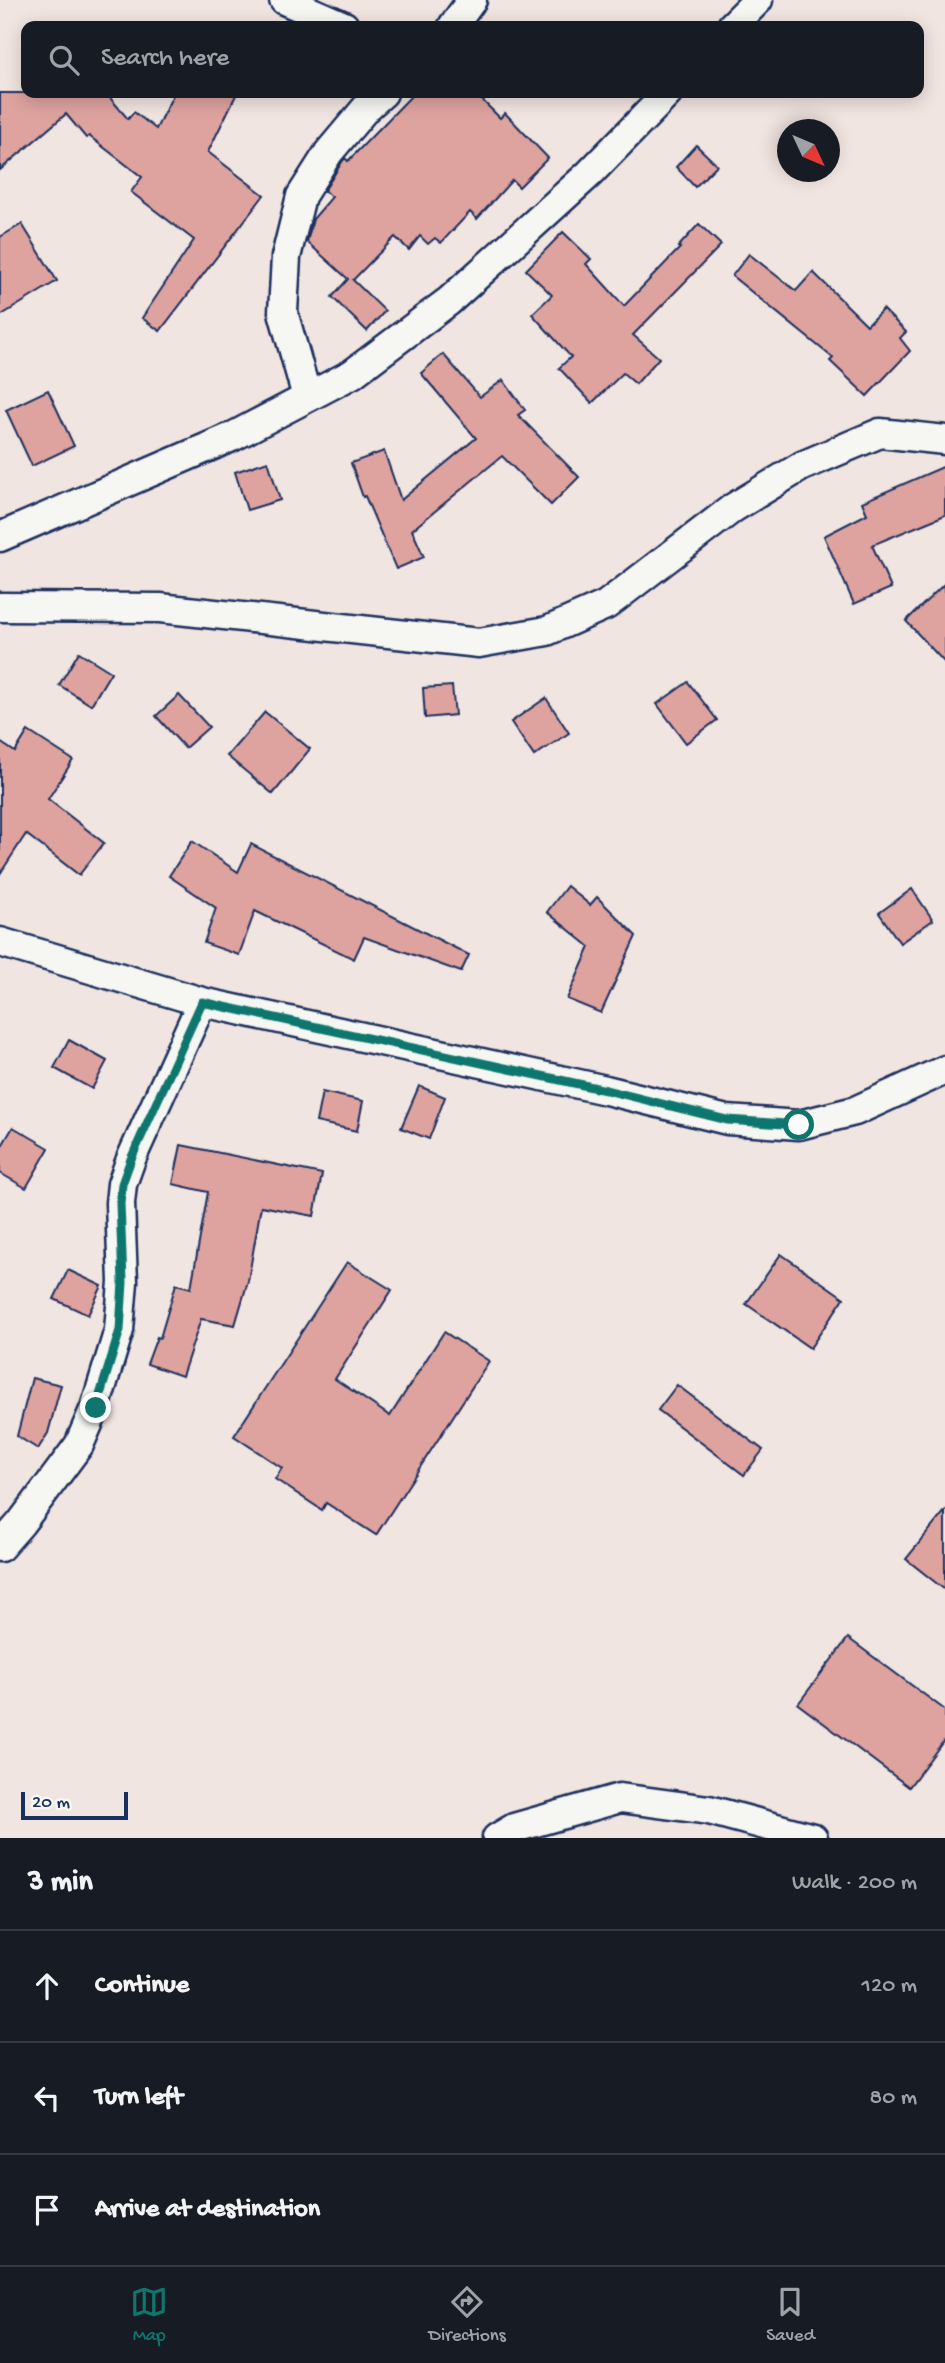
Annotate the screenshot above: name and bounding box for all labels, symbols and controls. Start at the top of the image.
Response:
search box [21,21,924,98]
icon: search [45,41,83,79]
text: Search here [101,44,229,75]
north arrow [777,119,840,182]
route start [783,1109,814,1140]
route end [80,1392,111,1423]
scale bar [21,1789,128,1821]
text: 20 m [32,1792,70,1815]
text: 3 min [28,1866,93,1901]
text: Walk · 200 m [792,1870,917,1897]
icon: ahead [28,1967,66,2005]
text: Continue [95,1971,189,2002]
text: 120 m [862,1973,917,2000]
icon: left [28,2079,66,2117]
text: Turn left [95,2083,183,2114]
text: 80 m [870,2085,917,2112]
icon: arrive [28,2191,66,2229]
text: Arrive at destination [95,2195,320,2226]
tab: Map [130,2283,168,2348]
tab: Directions [429,2283,506,2348]
tab: Saved [766,2283,815,2348]

